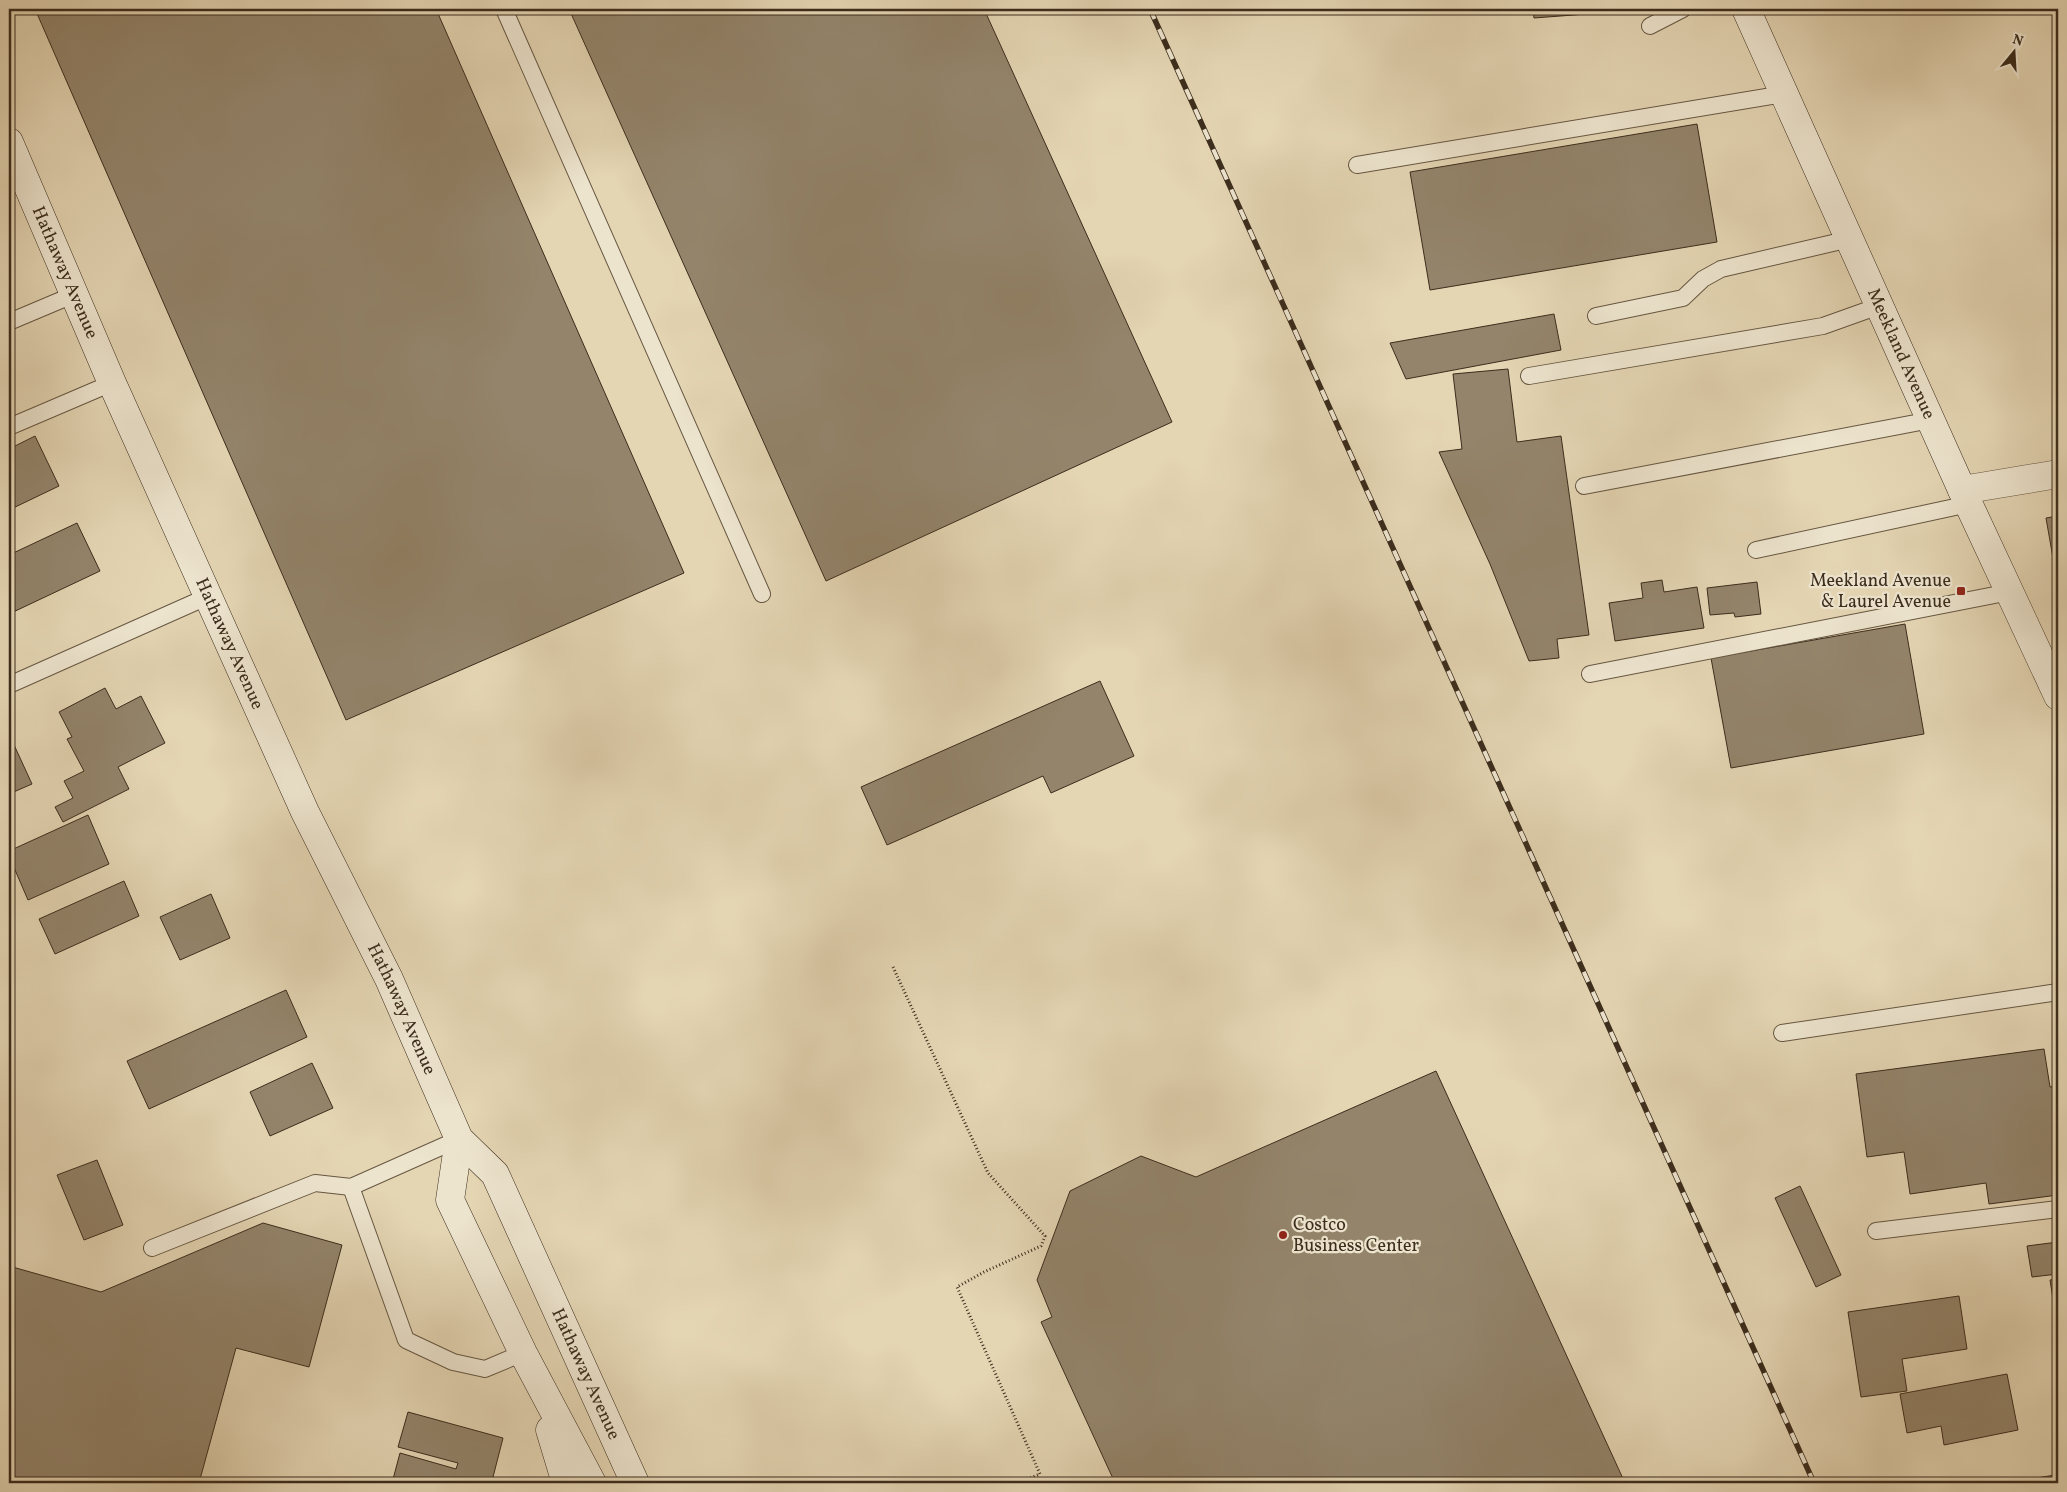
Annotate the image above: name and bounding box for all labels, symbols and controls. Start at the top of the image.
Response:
north arrow [1990,28,2040,78]
text: N [2010,30,2025,52]
street label: Hathaway Avenue [25,202,104,343]
street label: Meekland Avenue [1861,284,1941,423]
place label: Meekland Avenue & Laurel Avenue [1810,569,1951,615]
street label: Hathaway Avenue [189,574,270,714]
marker: Meekland Avenue & Laurel Avenue [1955,585,1967,597]
street label: Hathaway Avenue [361,939,442,1079]
place label: Costco Business Center [1293,1213,1419,1259]
marker: Costco Business Center [1277,1229,1289,1241]
street label: Hathaway Avenue [545,1304,626,1444]

